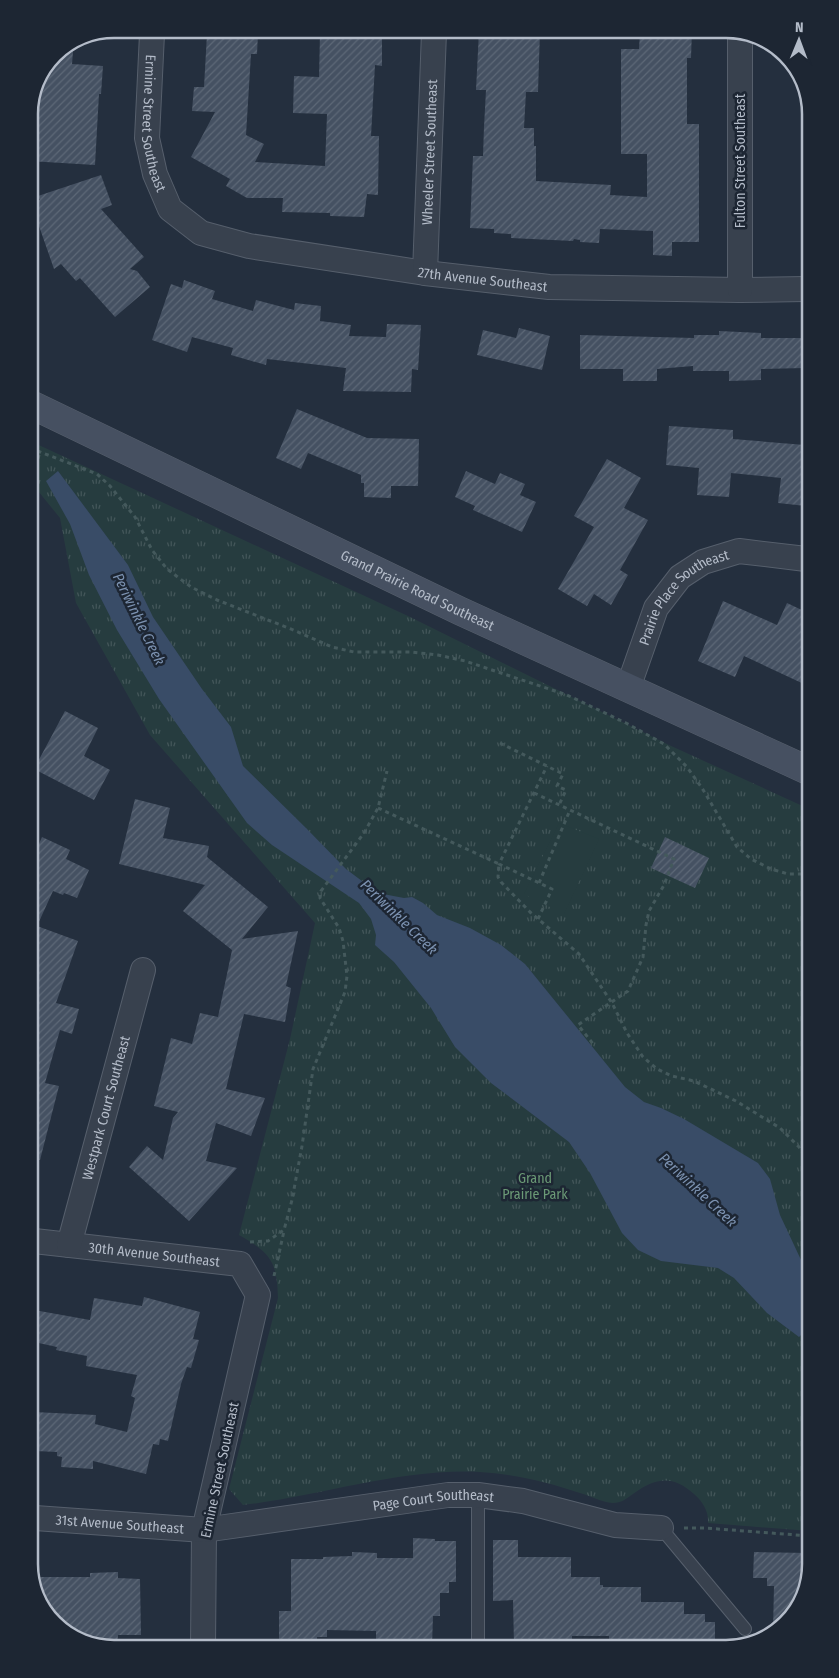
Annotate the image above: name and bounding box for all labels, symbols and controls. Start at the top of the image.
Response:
north arrow [774,15,824,65]
text: N [795,19,804,36]
street label: Ermine Street Southeast [138,54,170,195]
street label: Wheeler Street Southeast [418,78,441,225]
street label: Fulton Street Southeast [732,93,749,228]
street label: 27th Avenue Southeast [417,264,549,295]
street label: Grand Prairie Road Southeast [338,546,497,634]
street label: Prairie Place Southeast [635,546,731,647]
water label: Periwinkle Creek [109,570,169,668]
water label: Periwinkle Creek [357,876,442,959]
street label: Westpark Court Southeast [78,1033,134,1182]
water label: Periwinkle Creek [655,1149,741,1231]
park label: Grand Prairie Park [502,1170,568,1203]
street label: 30th Avenue Southeast [88,1239,221,1270]
street label: Ermine Street Southeast [197,1400,243,1540]
street label: Page Court Southeast [372,1486,495,1514]
street label: 31st Avenue Southeast [55,1511,185,1537]

